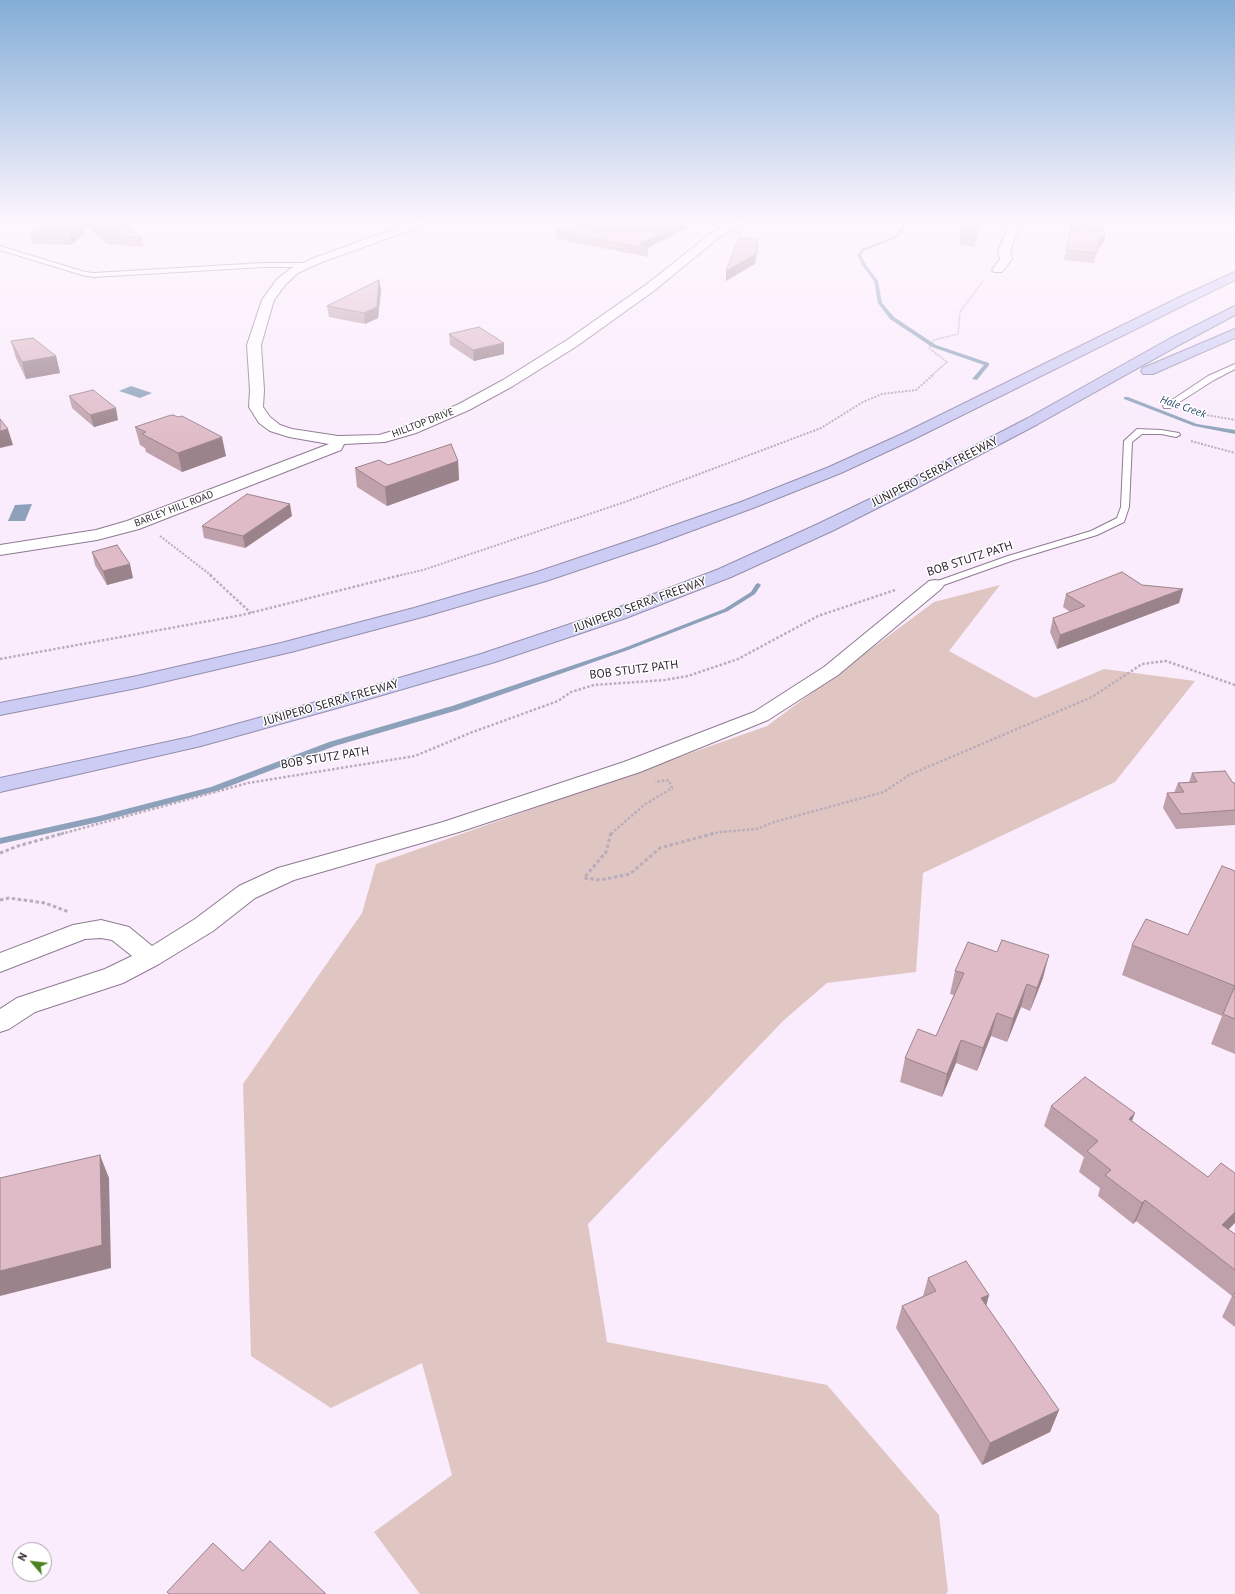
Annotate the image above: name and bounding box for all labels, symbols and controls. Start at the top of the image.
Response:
water label: Hale Creek [1158,393,1208,421]
street label: HILLTOP DRIVE [390,406,456,440]
street label: JUNIPERO SERRA FREEWAY [869,434,1001,510]
street label: BARLEY HILL ROAD [133,488,215,530]
street label: BOB STUTZ PATH [925,538,1015,580]
street label: JUNIPERO SERRA FREEWAY [572,574,708,636]
street label: BOB STUTZ PATH [589,657,679,683]
street label: JUNIPERO SERRA FREEWAY [262,677,400,729]
street label: BOB STUTZ PATH [280,744,370,772]
north arrow [12,1542,52,1582]
text: N [14,1550,30,1563]

